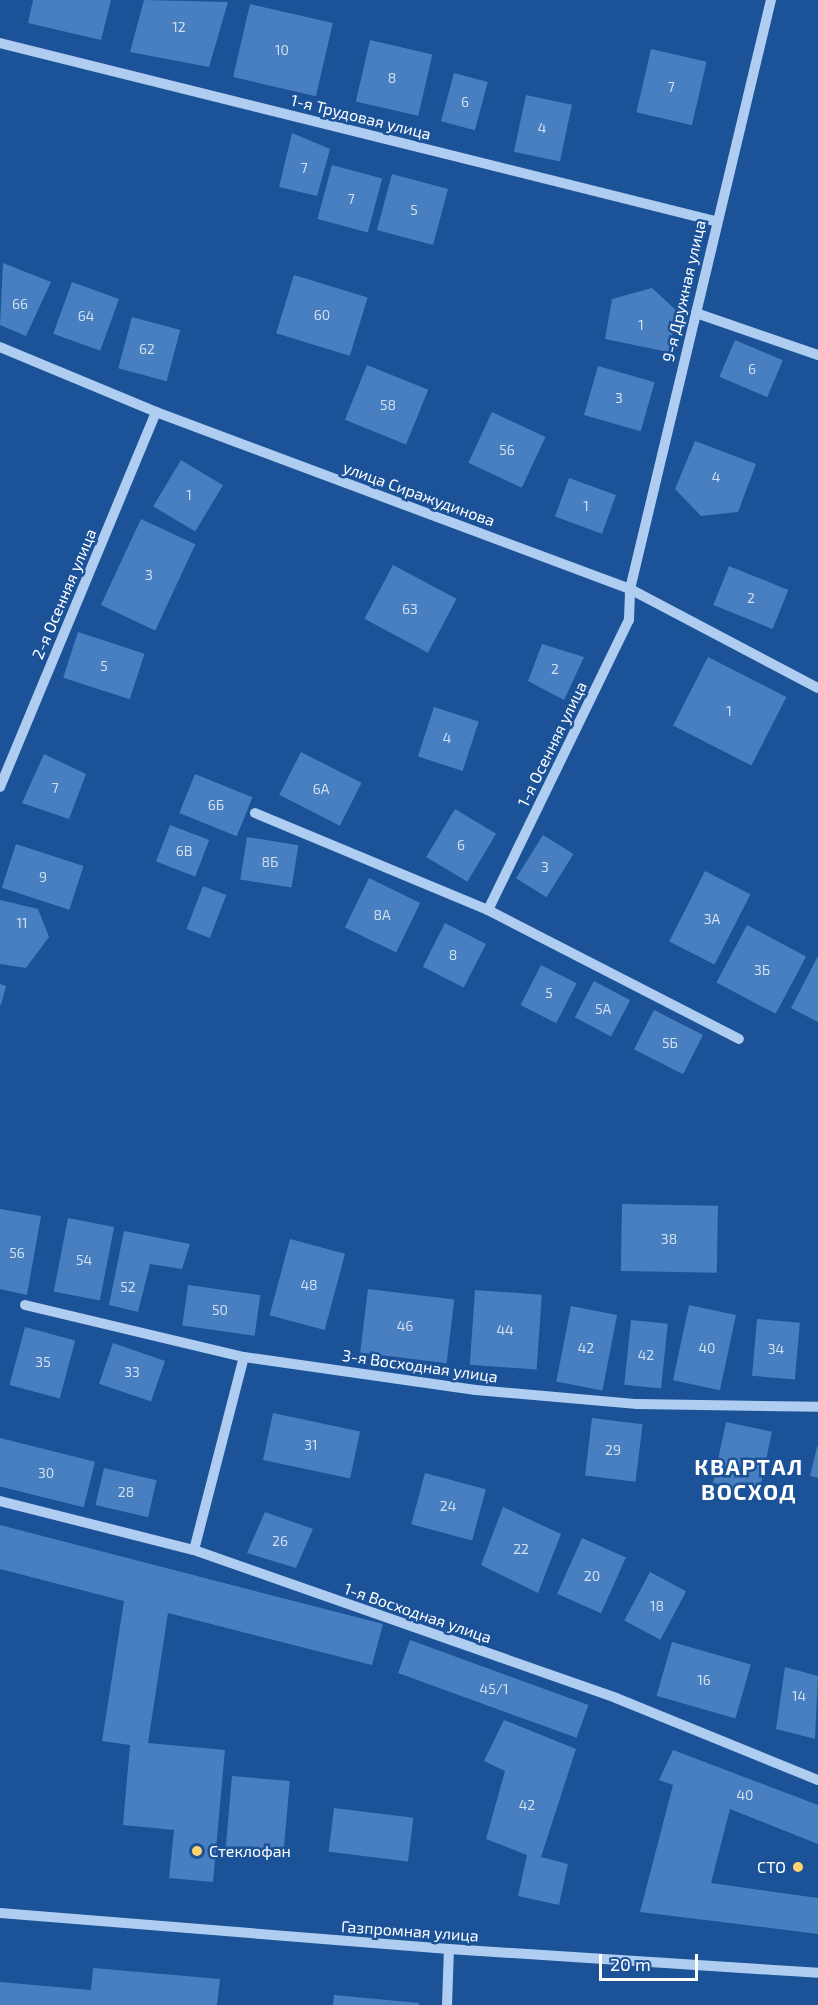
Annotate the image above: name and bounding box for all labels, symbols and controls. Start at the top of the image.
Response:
house number: 12 [172,19,186,35]
house number: 10 [275,42,289,58]
house number: 8 [388,70,396,86]
house number: 7 [667,79,675,95]
street label: 1-я Трудовая улица [289,90,433,144]
house number: 6 [461,94,469,110]
house number: 4 [538,120,546,136]
house number: 7 [300,160,308,176]
house number: 7 [347,191,355,207]
house number: 5 [410,202,418,218]
street label: 9-я Дружная улица [658,218,710,364]
house number: 66 [12,296,28,312]
house number: 60 [314,307,330,323]
house number: 64 [78,308,94,324]
house number: 1 [638,317,644,333]
house number: 62 [139,341,155,357]
house number: 6 [748,361,756,377]
house number: 3 [615,390,623,406]
house number: 58 [380,397,396,413]
house number: 56 [499,442,515,458]
street label: улица Сиражудинова [340,458,498,530]
house number: 4 [712,469,720,485]
house number: 1 [186,487,192,503]
house number: 1 [583,498,589,514]
street label: 2-я Осенняя улица [28,526,100,662]
house number: 3 [145,567,153,583]
house number: 2 [747,590,755,606]
house number: 63 [402,601,418,617]
house number: 5 [100,658,108,674]
house number: 2 [551,661,559,677]
street label: 1-я Осенняя улица [513,678,591,810]
house number: 1 [726,703,732,719]
house number: 4 [443,730,451,746]
house number: 7 [51,780,59,796]
house number: 6А [313,781,329,797]
house number: 6Б [208,797,224,813]
house number: 6 [457,837,465,853]
house number: 6В [176,843,192,859]
house number: 8Б [262,854,278,870]
house number: 3 [541,859,549,875]
house number: 9 [39,869,47,885]
house number: 8А [373,907,391,923]
house number: 3А [704,911,720,927]
house number: 11 [16,915,28,931]
house number: 8 [449,947,457,963]
house number: 3Б [754,962,770,978]
house number: 5 [545,985,553,1001]
house number: 5А [595,1001,611,1017]
house number: 5Б [662,1035,678,1051]
house number: 38 [661,1231,677,1247]
house number: 56 [9,1245,25,1261]
house number: 54 [76,1252,92,1268]
house number: 48 [300,1277,318,1293]
house number: 52 [120,1279,136,1295]
house number: 50 [212,1302,228,1318]
house number: 46 [397,1318,413,1334]
house number: 44 [496,1322,514,1338]
house number: 42 [578,1340,594,1356]
house number: 40 [698,1340,716,1356]
house number: 34 [768,1341,784,1357]
street label: 3-я Восходная улица [341,1346,499,1386]
house number: 42 [638,1347,654,1363]
house number: 35 [35,1354,51,1370]
house number: 33 [124,1364,140,1380]
house number: 31 [304,1437,318,1453]
house number: 29 [605,1442,621,1458]
district label: КВАРТАЛ ВОСХОД [694,1453,804,1504]
house number: 30 [38,1465,54,1481]
house number: 28 [118,1484,134,1500]
house number: 24 [440,1498,456,1514]
house number: 26 [272,1533,288,1549]
house number: 22 [513,1541,529,1557]
house number: 20 [584,1568,600,1584]
street label: 1-я Восходная улица [342,1579,494,1647]
house number: 18 [650,1598,664,1614]
house number: 16 [697,1672,711,1688]
house number: 45/1 [480,1681,508,1697]
house number: 14 [792,1688,806,1704]
house number: 40 [736,1787,754,1803]
house number: 42 [519,1797,535,1813]
place label: Стеклофан [209,1841,291,1861]
marker: Стеклофан [190,1844,204,1858]
place label: СТО [757,1857,786,1877]
marker: СТО [791,1860,805,1874]
street label: Газпромная улица [341,1917,479,1945]
scale bar [602,1942,701,1980]
text: 20 m [610,1953,651,1975]

